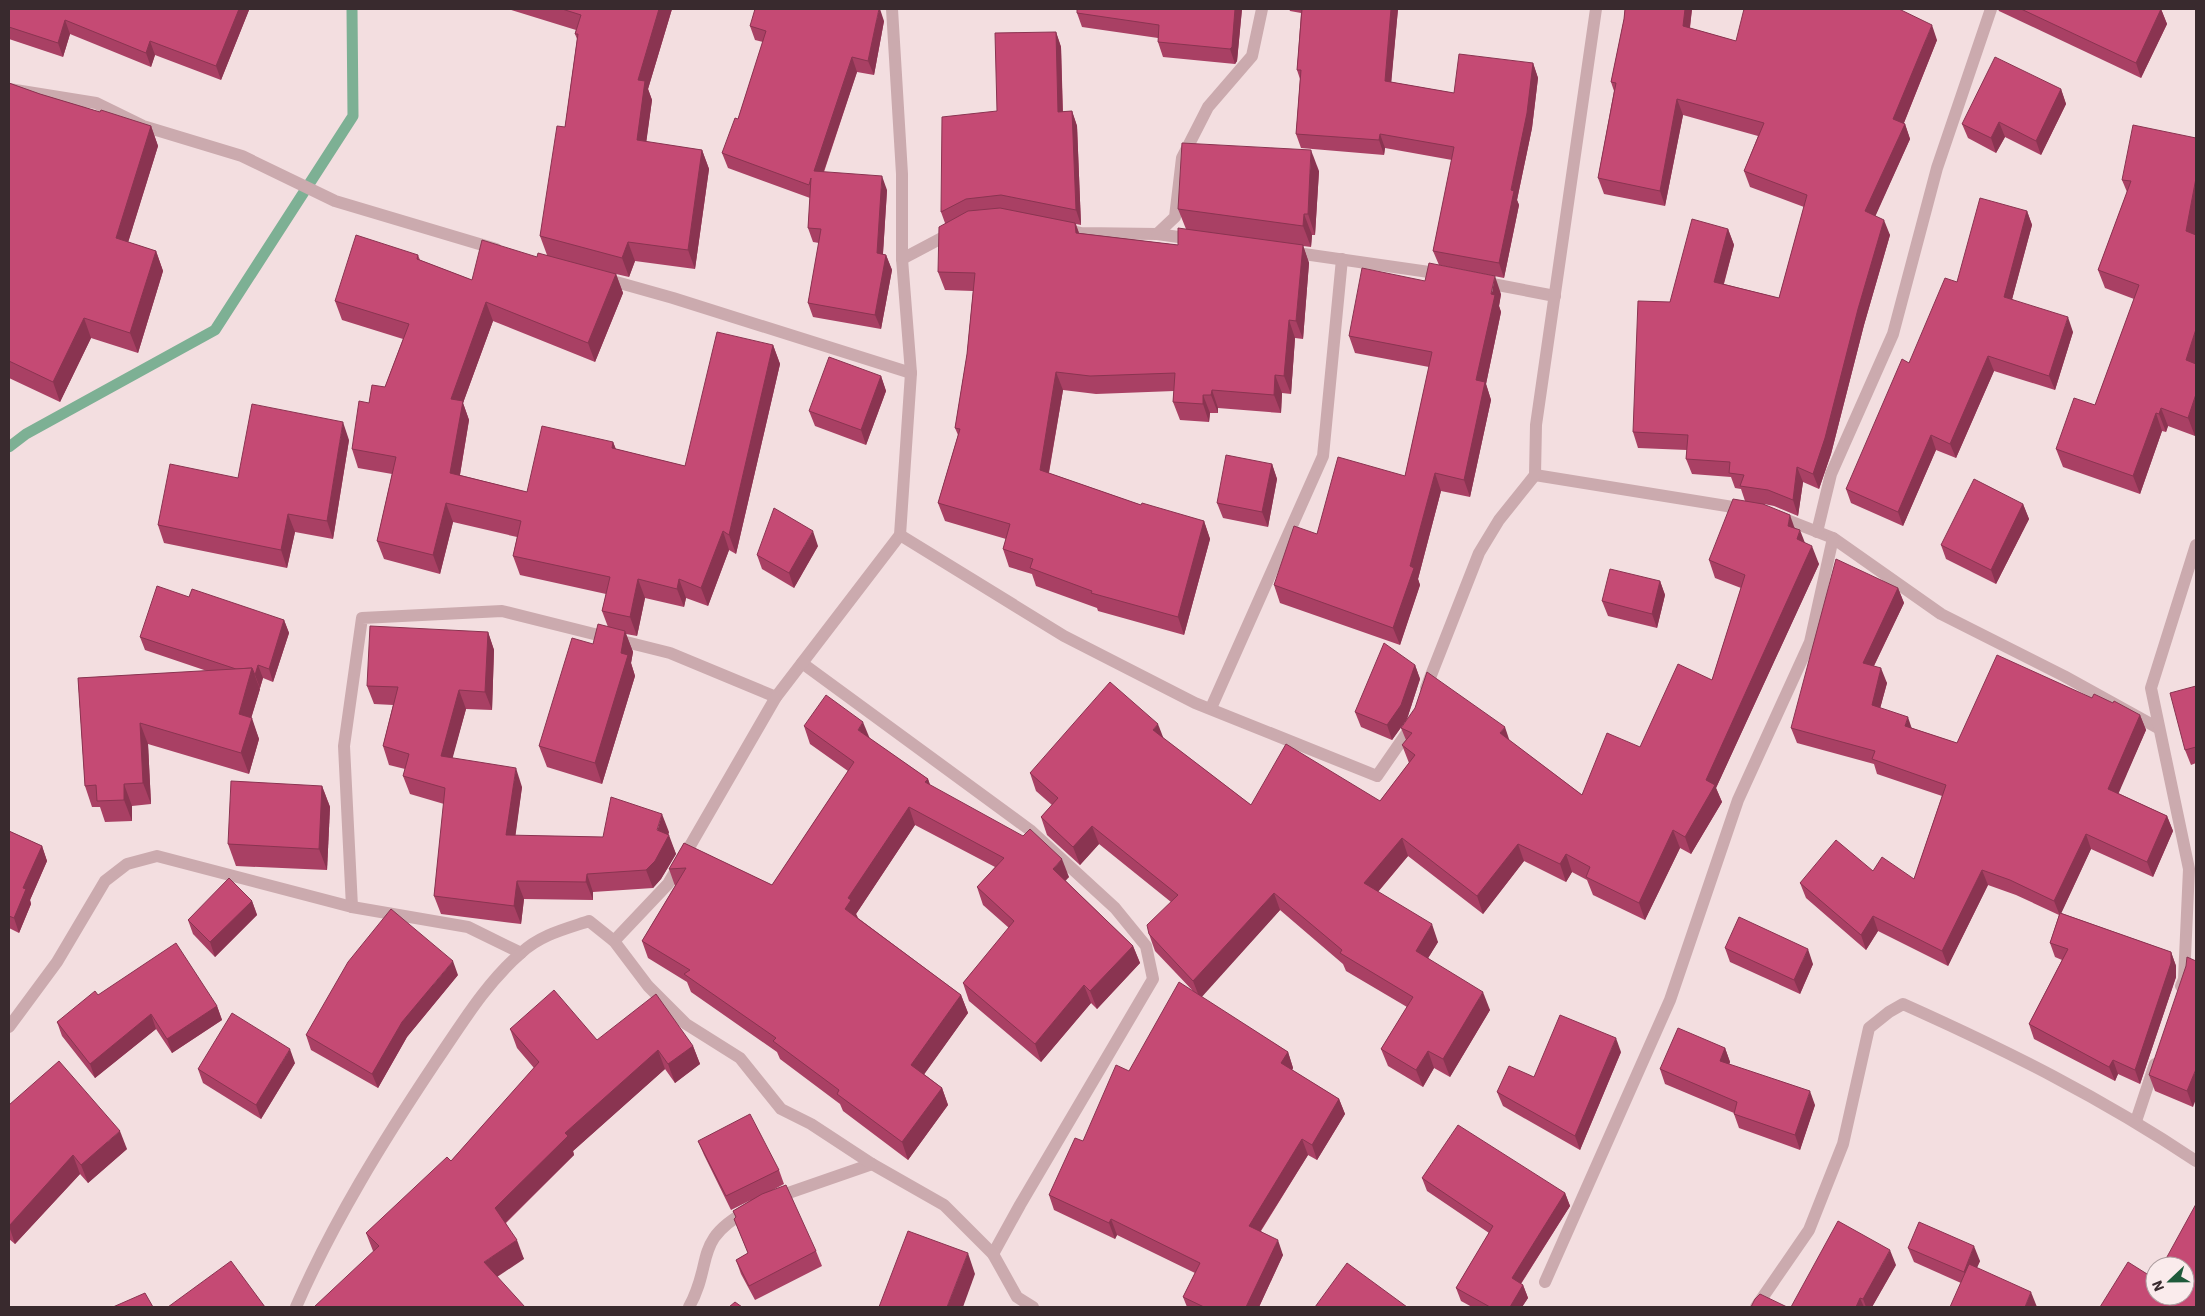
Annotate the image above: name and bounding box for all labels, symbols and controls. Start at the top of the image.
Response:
north arrow [2145,1256,2195,1306]
text: N [2148,1278,2168,1294]

